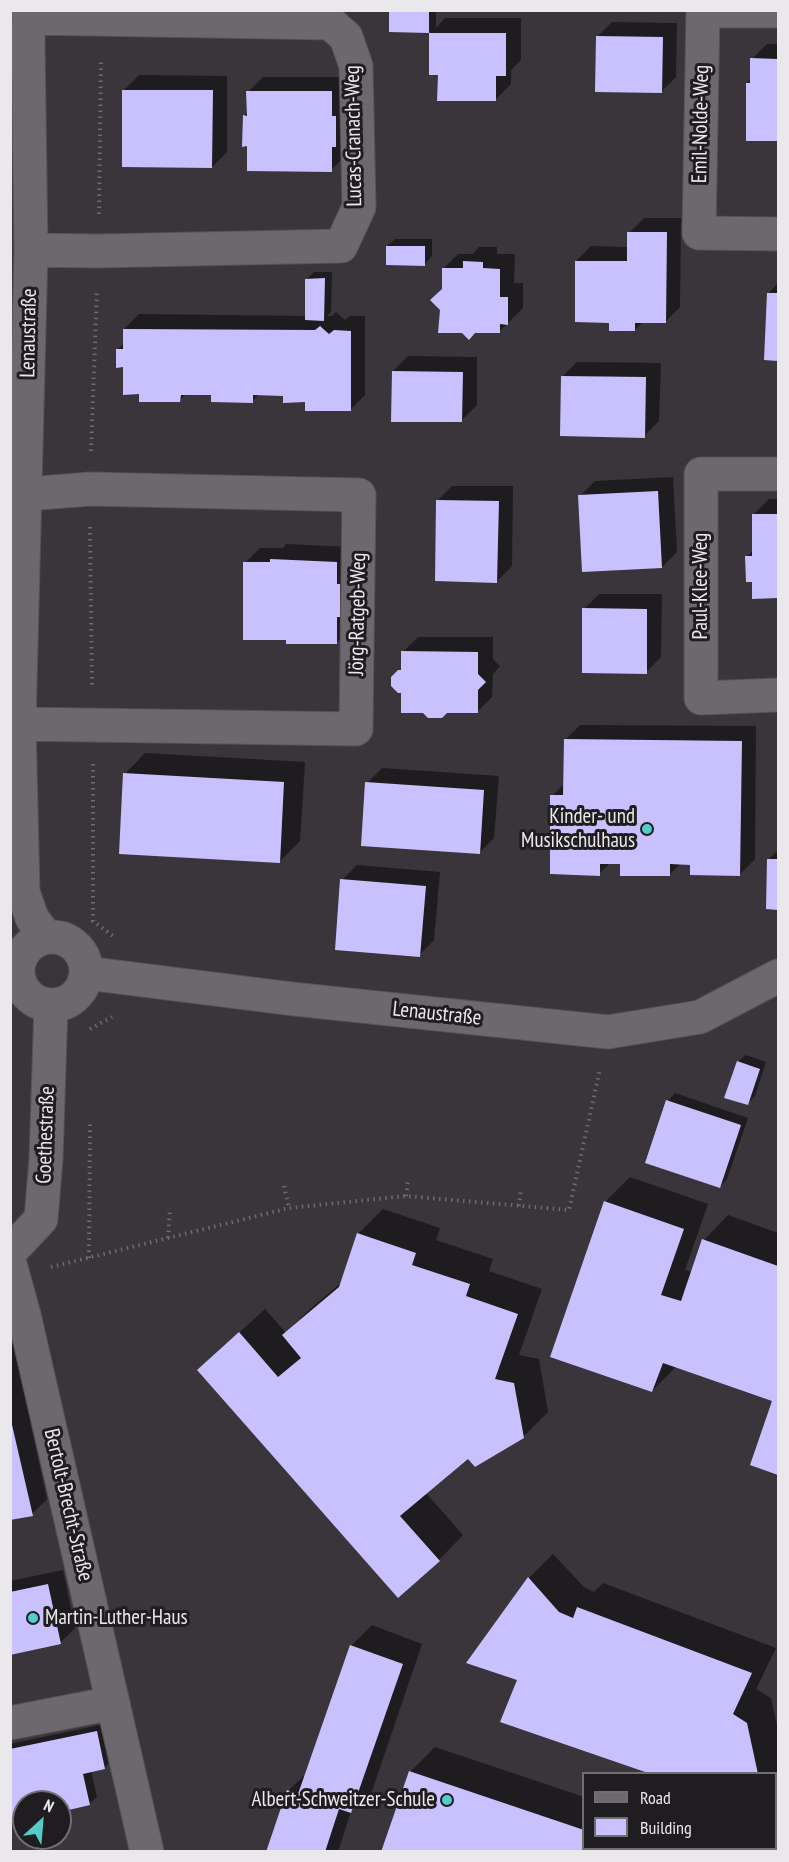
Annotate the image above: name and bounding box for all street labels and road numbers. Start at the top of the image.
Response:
street label: Lucas-Cranach-Weg [340,65,368,207]
street label: Emil-Nolde-Weg [687,65,715,183]
street label: Lenaustraße [16,288,42,378]
street label: Paul-Klee-Weg [688,533,714,639]
street label: Jörg-Ratgeb-Weg [344,552,372,676]
street label: Lenaustraße [391,997,483,1031]
street label: Goethestraße [32,1086,60,1184]
street label: Bertolt-Brecht-Straße [38,1426,98,1584]

